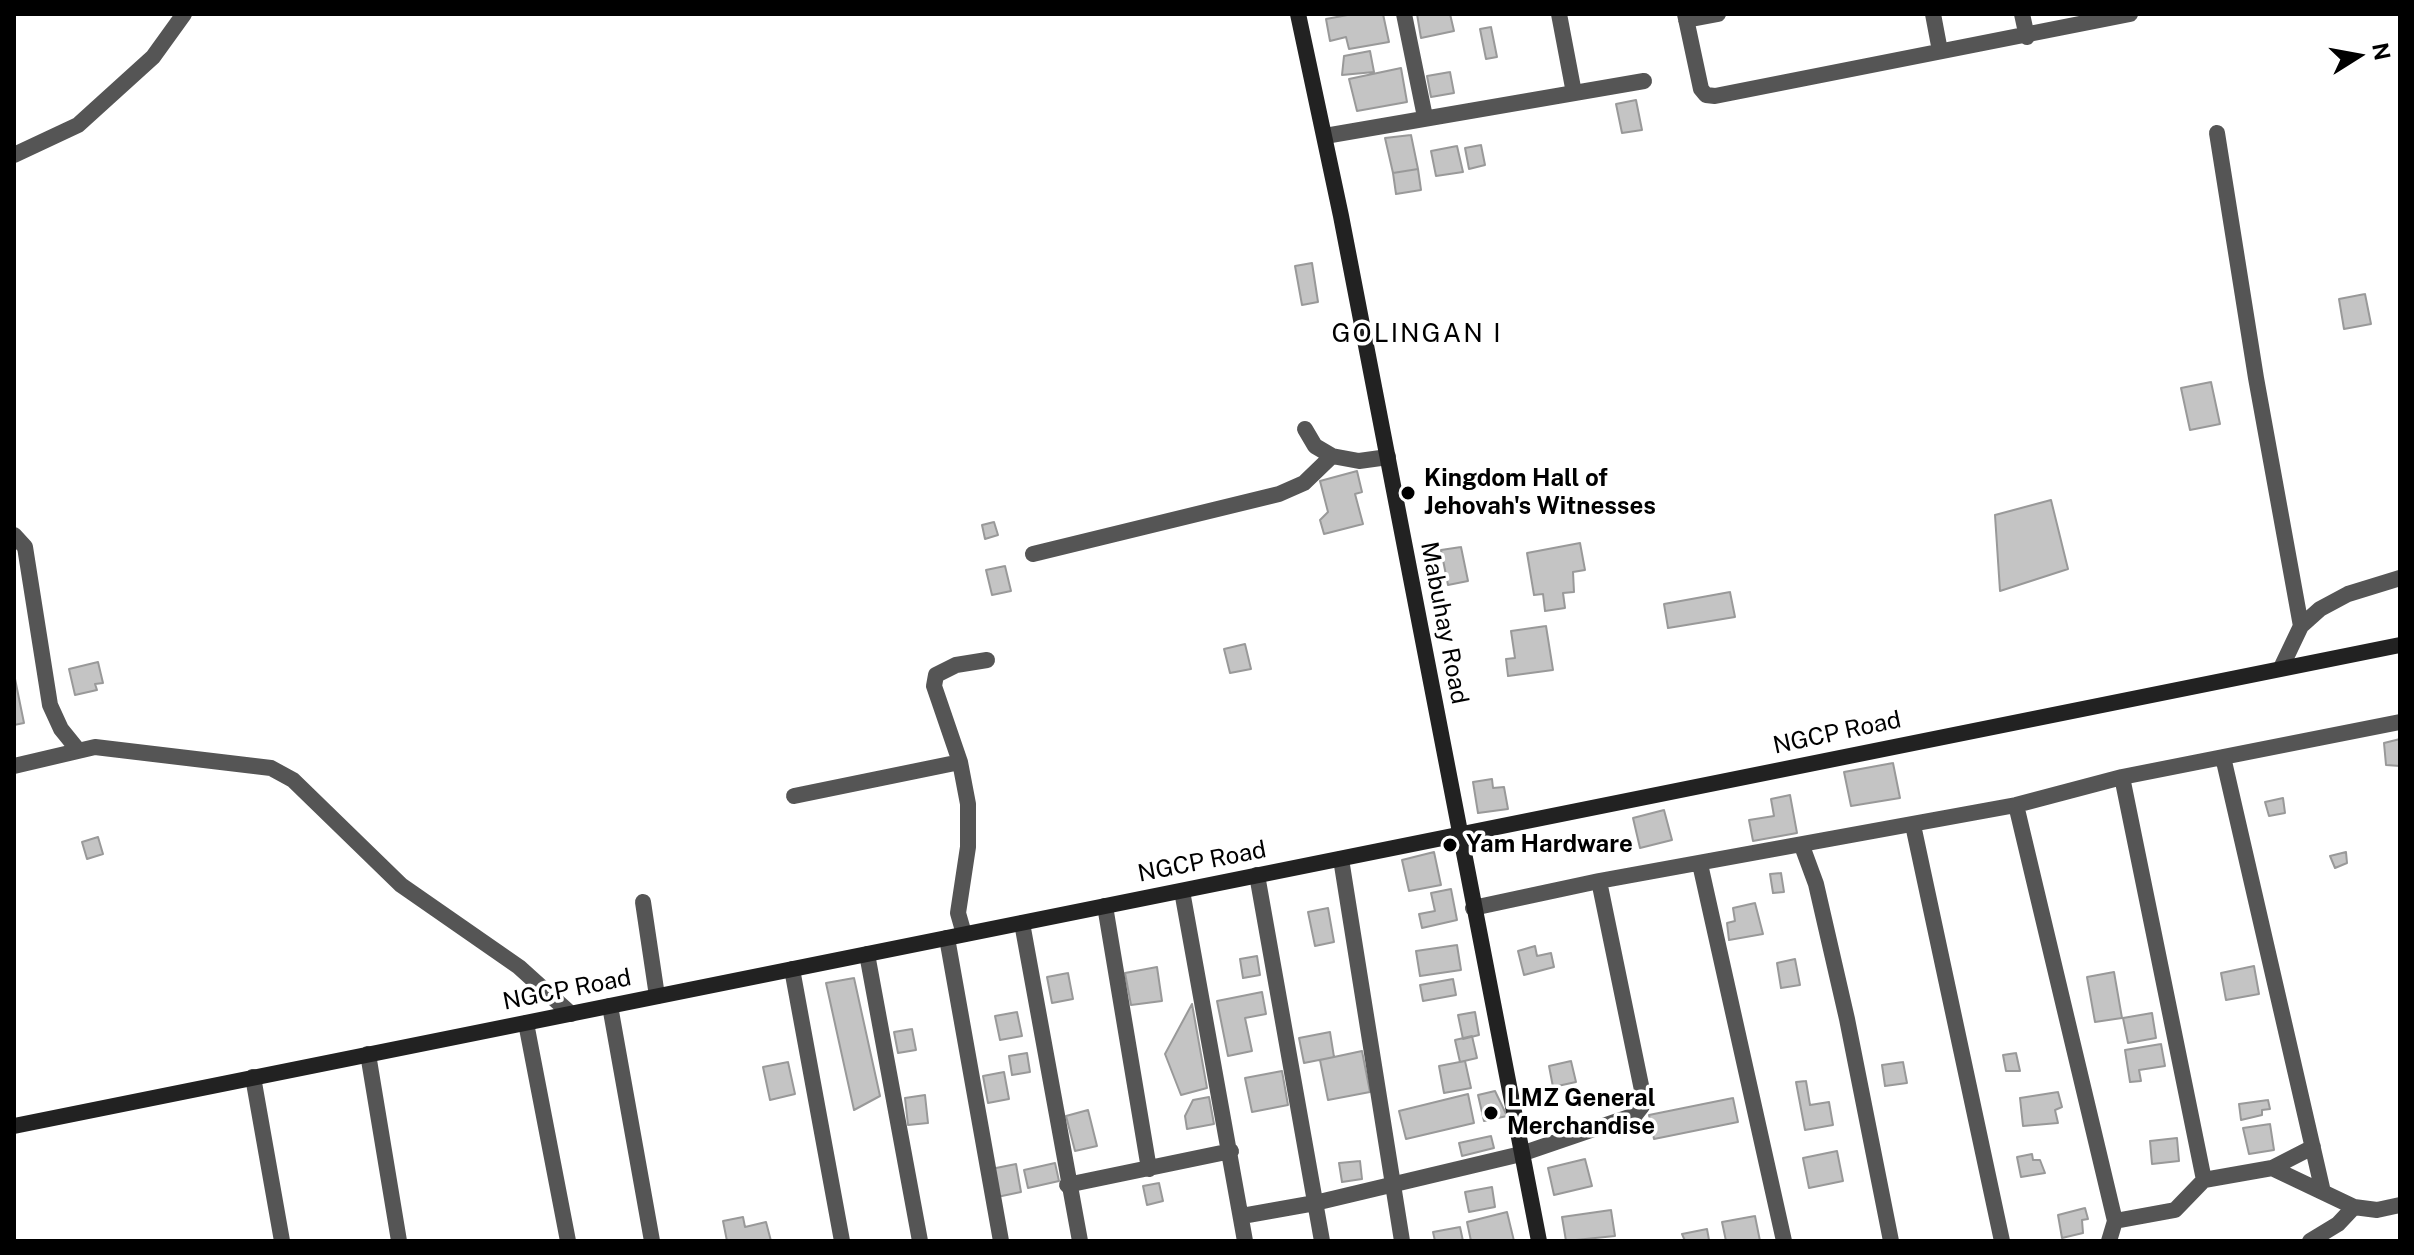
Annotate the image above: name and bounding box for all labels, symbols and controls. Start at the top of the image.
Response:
north arrow [2318,16,2398,96]
text: N [2367,40,2396,62]
district label: GOLINGAN I [1331,318,1503,350]
place label: Kingdom Hall of Jehovah's Witnesses [1424,465,1656,521]
marker: Kingdom Hall of Jehovah's Witnesses [1399,484,1417,502]
street label: Mabuhay Road [1414,539,1474,707]
street label: NGCP Road [1770,705,1904,761]
place label: Yam Hardware [1466,831,1633,859]
street label: NGCP Road [1135,835,1269,889]
marker: Yam Hardware [1441,836,1459,854]
street label: NGCP Road [500,963,634,1017]
place label: LMZ General Merchandise [1507,1085,1656,1141]
marker: LMZ General Merchandise [1482,1104,1500,1122]

